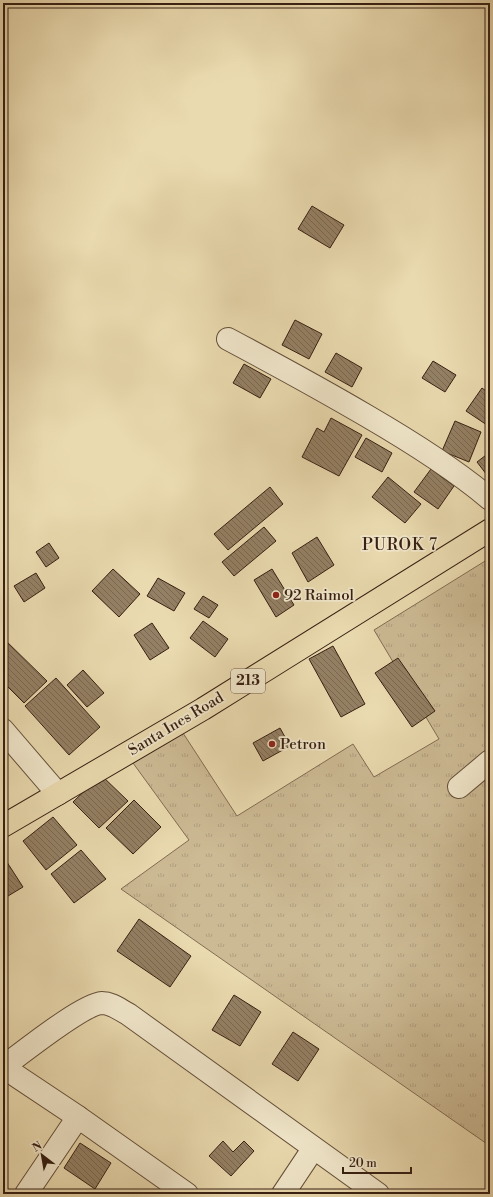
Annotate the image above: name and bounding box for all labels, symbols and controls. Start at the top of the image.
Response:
district label: PUROK 7 [362,535,438,555]
place label: 92 Raimol [284,586,355,605]
marker: 92 Raimol [271,590,281,600]
road number: 213 [231,669,265,693]
street label: Santa Ines Road [125,688,228,760]
place label: Petron [280,735,326,754]
marker: Petron [267,739,277,749]
north arrow [22,1135,62,1175]
text: N [30,1139,45,1156]
scale bar [343,1149,411,1175]
text: 20 m [349,1156,377,1171]

